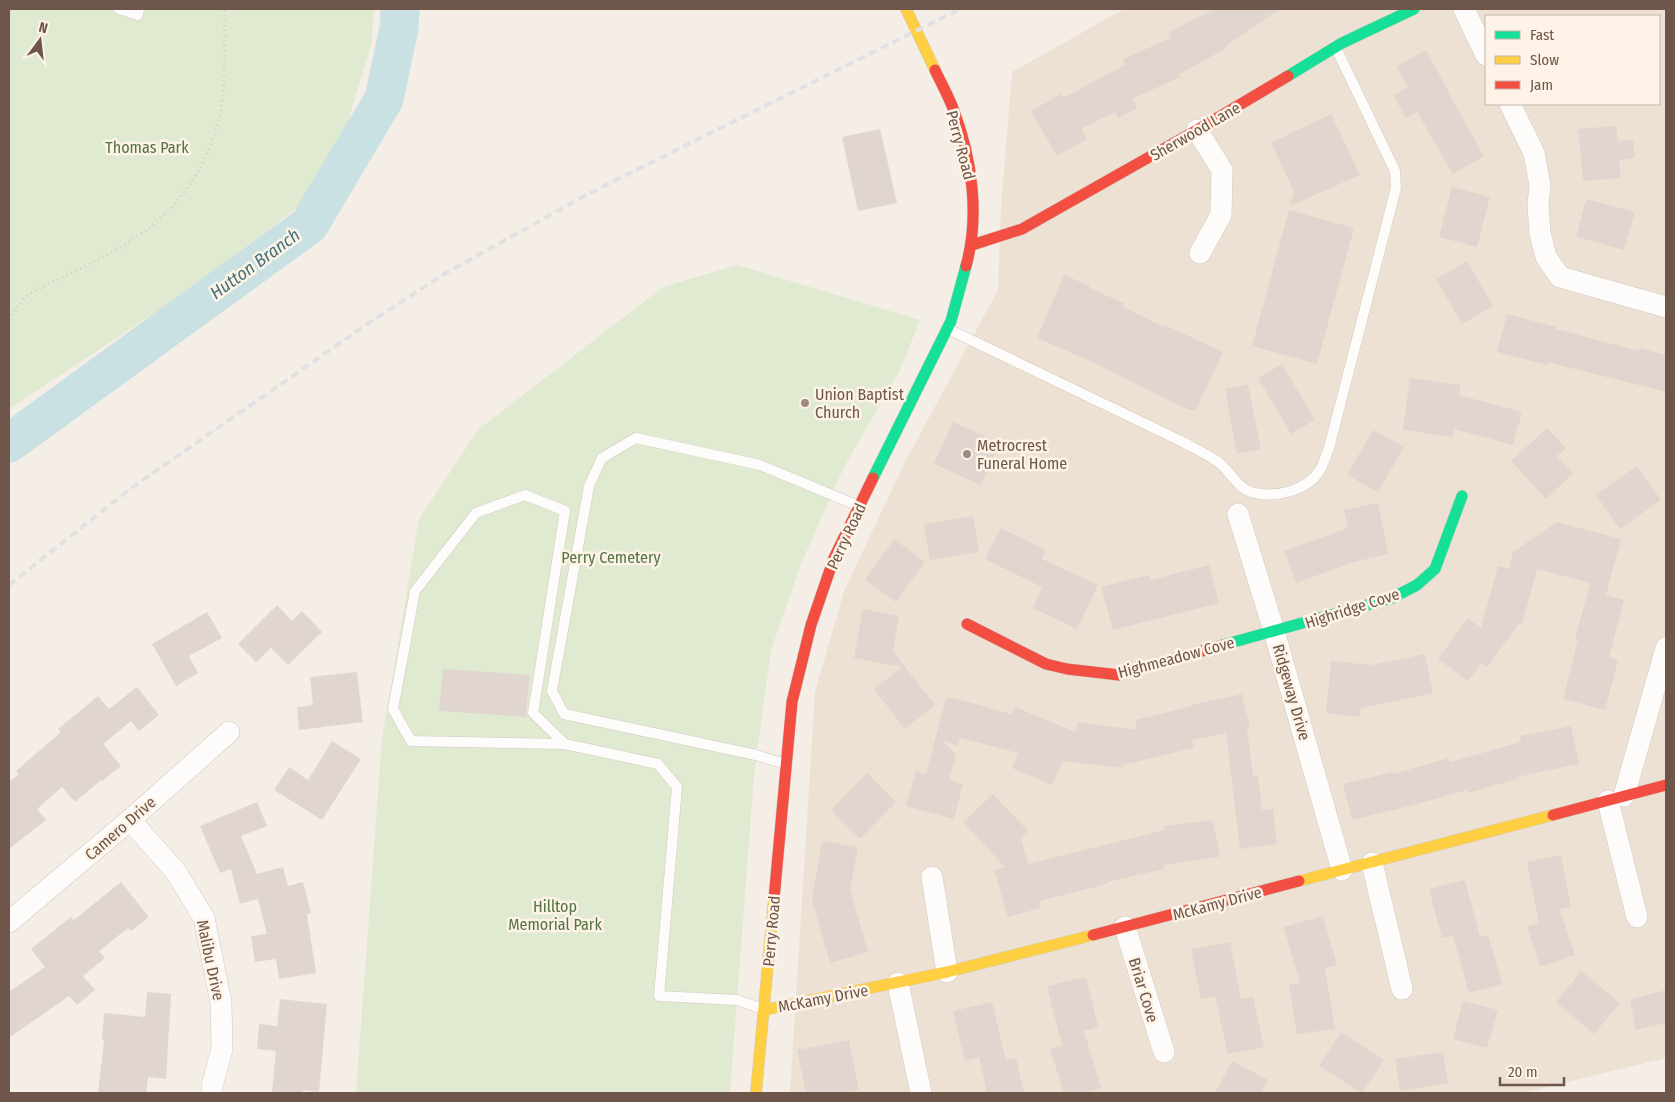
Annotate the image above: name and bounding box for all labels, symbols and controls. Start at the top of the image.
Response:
north arrow [15,15,65,65]
legend [1485,15,1660,105]
text: N [37,19,49,37]
text: Fast [1530,26,1554,44]
text: Slow [1530,51,1559,69]
text: Jam [1530,76,1553,94]
street label: Sherwood Lane [1147,98,1244,165]
street label: Perry Road [942,108,979,182]
park label: Thomas Park [105,138,189,157]
water label: Hutton Branch [206,224,304,304]
place label: Union Baptist Church [815,385,905,422]
marker: Union Baptist Church [799,397,811,409]
place label: Metrocrest Funeral Home [977,436,1067,473]
marker: Metrocrest Funeral Home [961,448,973,460]
street label: Perry Road [823,500,870,572]
park label: Perry Cemetery [561,548,662,567]
street label: Highridge Cove [1303,584,1402,633]
street label: Highmeadow Cove [1116,633,1237,682]
street label: Ridgeway Drive [1269,642,1314,742]
street label: Camero Drive [81,793,160,864]
street label: McKamy Drive [1171,882,1264,924]
street label: Perry Road [759,895,784,967]
park label: Hilltop Memorial Park [508,897,602,934]
street label: Malibu Drive [193,918,228,1002]
street label: Briar Cove [1125,955,1162,1025]
street label: McKamy Drive [776,980,870,1017]
scale bar [1500,1054,1564,1086]
text: 20 m [1508,1063,1538,1081]

